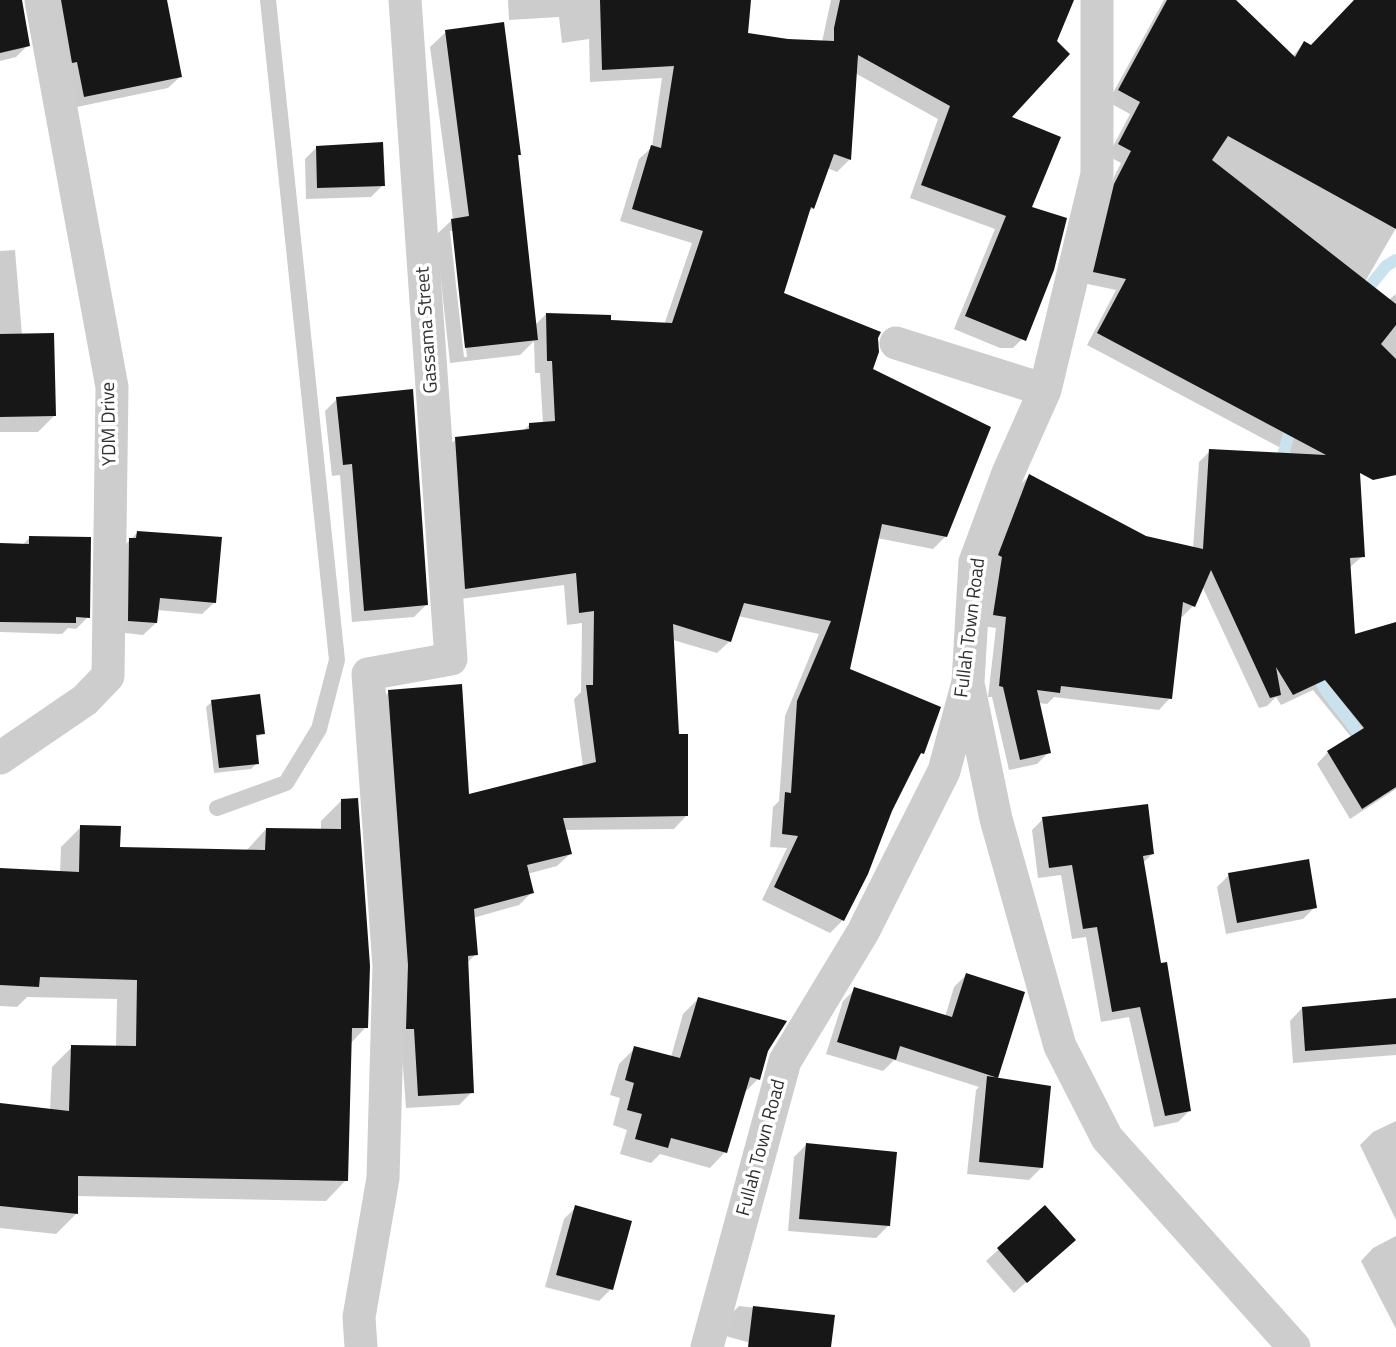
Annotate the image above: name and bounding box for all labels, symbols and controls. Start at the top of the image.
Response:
street label: Gassama Street [412,266,444,394]
street label: YDM Drive [98,382,122,466]
street label: Fullah Town Road [951,557,991,699]
street label: Fullah Town Road [733,1077,791,1219]

